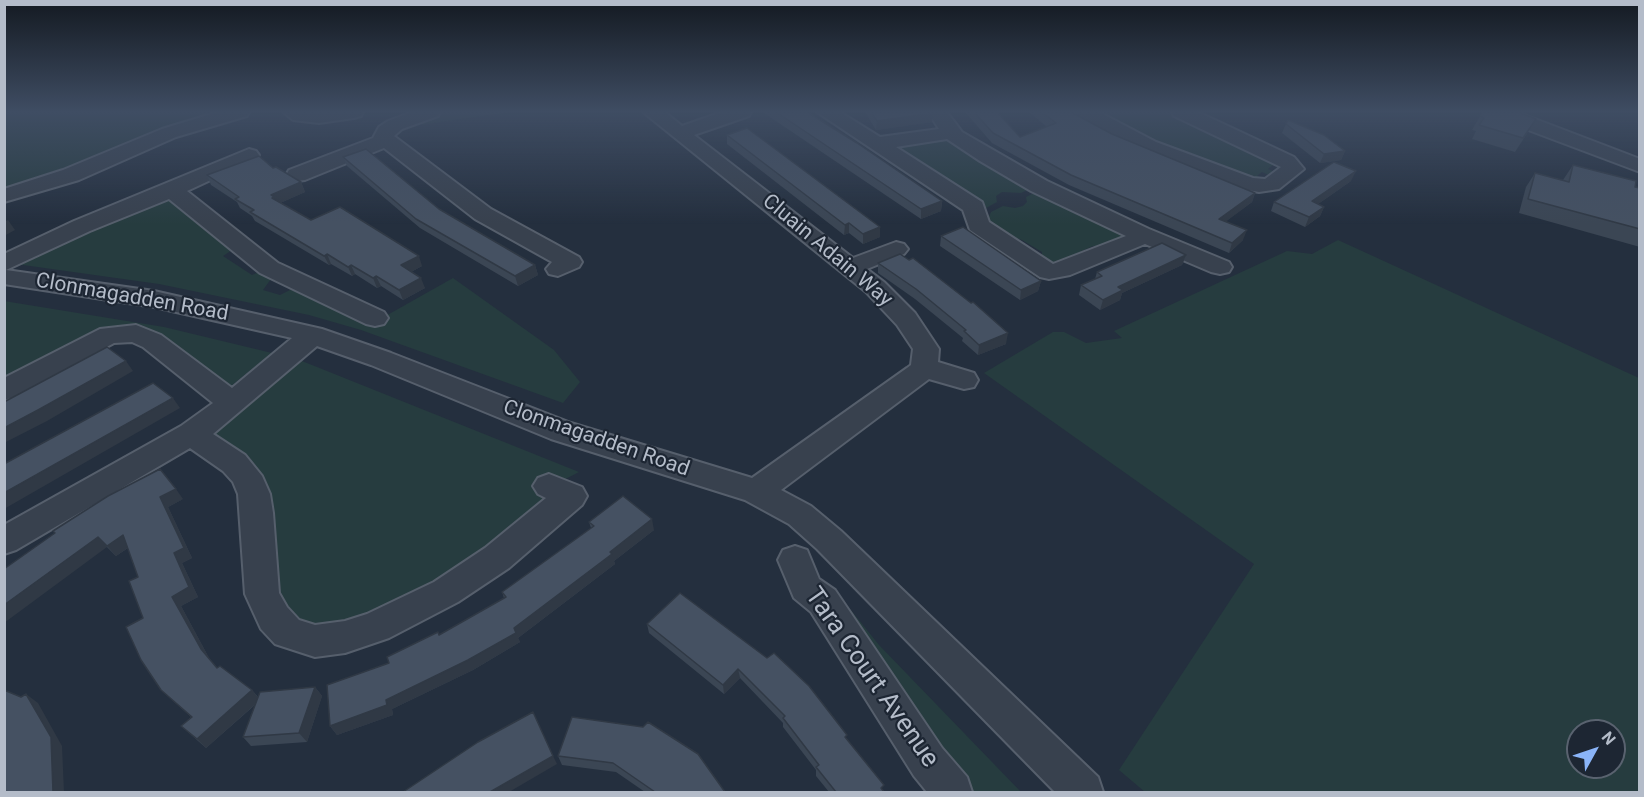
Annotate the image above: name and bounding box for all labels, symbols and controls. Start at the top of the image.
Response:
street label: Cluain Adain Way [757,189,897,313]
street label: Clonmagadden Road [34,269,230,327]
street label: Clonmagadden Road [500,395,692,483]
street label: Tara Court Avenue [797,582,945,774]
north arrow [1566,719,1626,779]
text: N [1598,728,1620,749]

